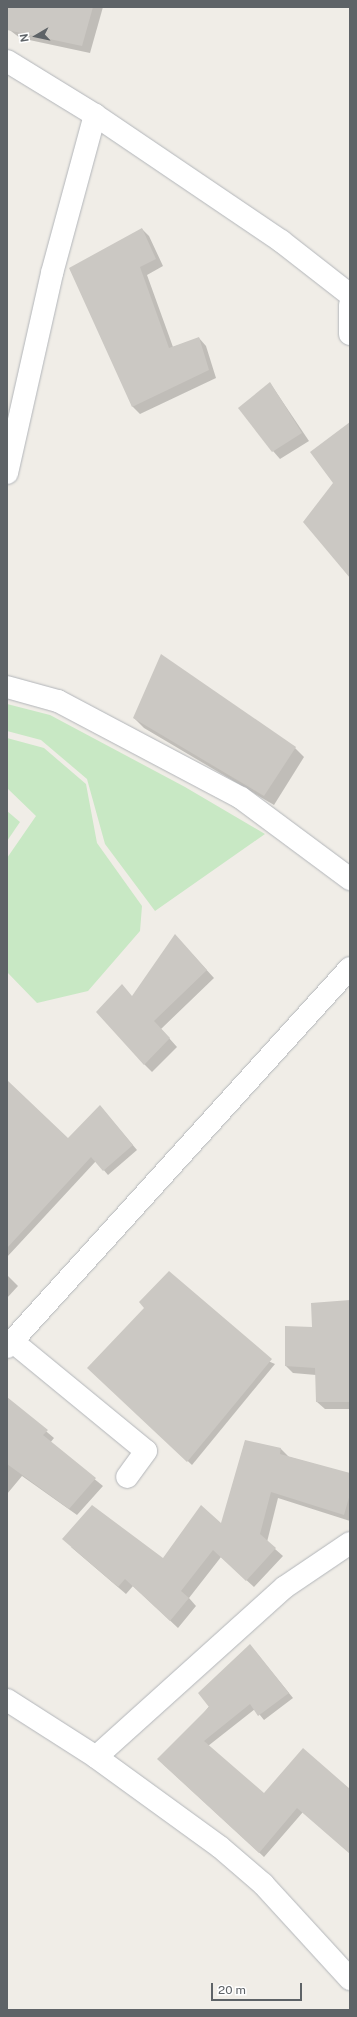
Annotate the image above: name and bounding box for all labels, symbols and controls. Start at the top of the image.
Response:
north arrow [16,16,56,56]
text: N [18,33,31,43]
scale bar [213,1975,304,2001]
text: 20 m [218,1983,246,1997]

